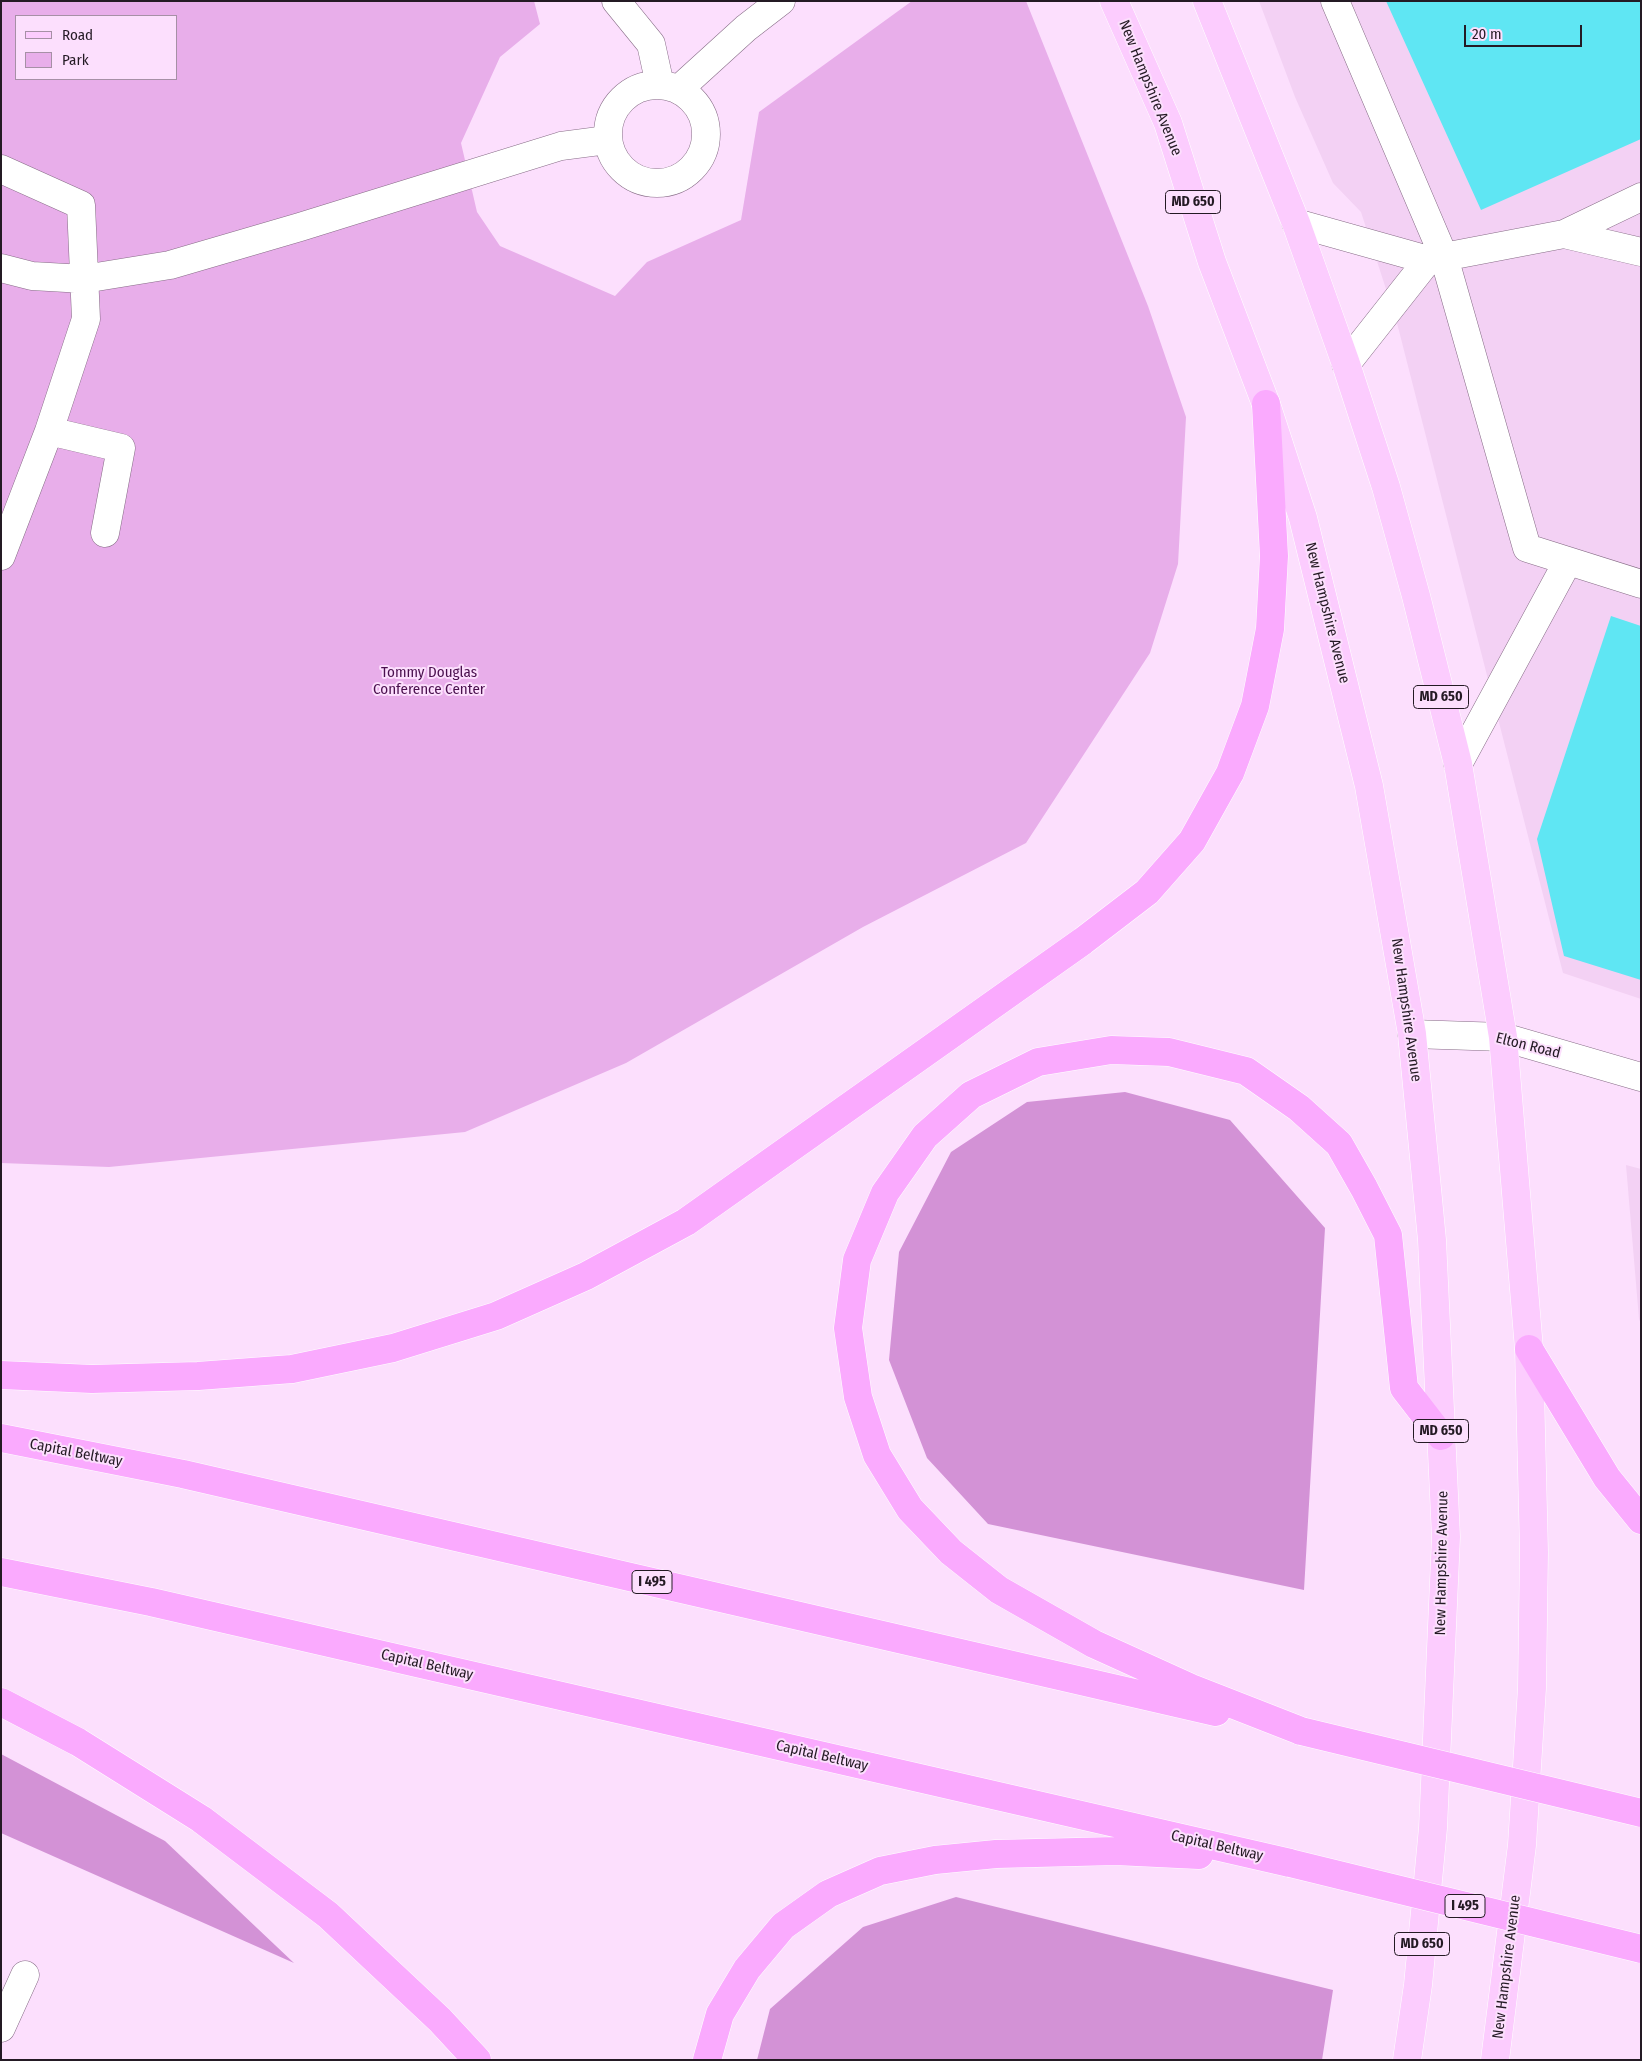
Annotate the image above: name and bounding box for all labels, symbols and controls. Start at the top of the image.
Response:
legend [15,15,178,80]
scale bar [1467,15,1584,47]
street label: New Hampshire Avenue [1115,18,1185,158]
text: 20 m [1472,25,1502,43]
text: Road [62,26,93,44]
text: Park [62,51,89,69]
road number: MD 650 [1166,190,1220,213]
street label: New Hampshire Avenue [1301,541,1353,685]
park label: Tommy Douglas Conference Center [373,664,485,699]
road number: MD 650 [1414,686,1468,709]
street label: New Hampshire Avenue [1387,937,1425,1083]
street label: Elton Road [1494,1029,1562,1063]
road number: MD 650 [1414,1420,1468,1442]
street label: Capital Beltway [28,1435,124,1471]
street label: New Hampshire Avenue [1432,1490,1452,1636]
road number: I 495 [632,1570,672,1594]
street label: Capital Beltway [379,1646,475,1684]
street label: Capital Beltway [774,1737,870,1775]
street label: Capital Beltway [1169,1827,1265,1865]
road number: I 495 [1445,1894,1485,1918]
street label: New Hampshire Avenue [1489,1894,1525,2040]
road number: MD 650 [1394,1932,1450,1956]

